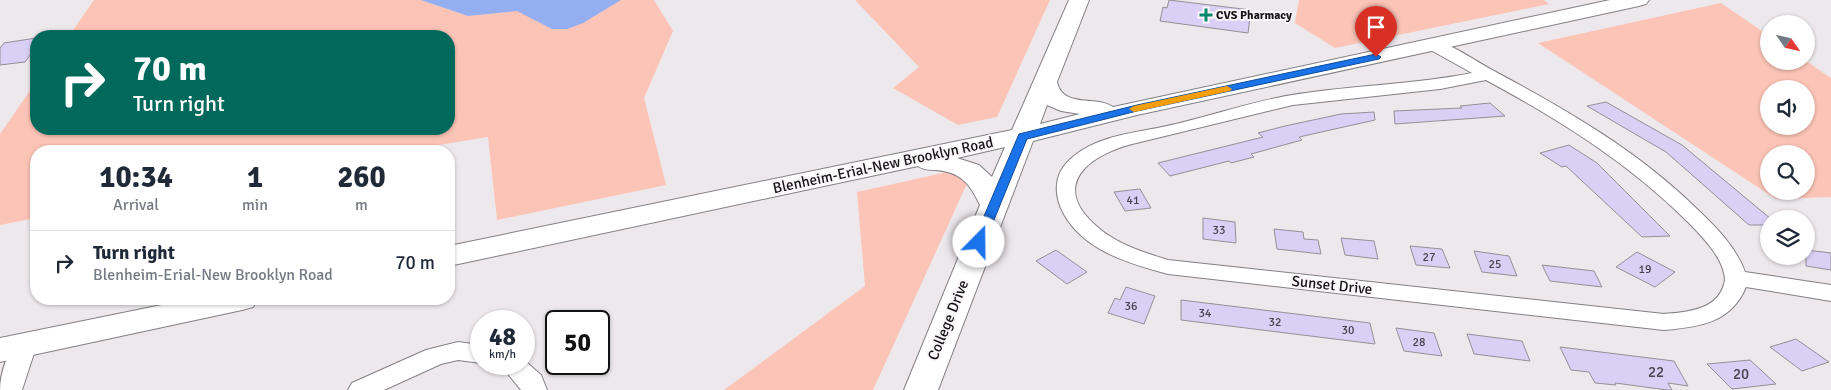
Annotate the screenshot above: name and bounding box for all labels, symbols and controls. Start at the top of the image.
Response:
pin [1355,6,1397,57]
place label: CVS Pharmacy [1216,8,1292,23]
marker: CVS Pharmacy [1200,9,1212,21]
icon: arrive [1362,13,1390,41]
north arrow [1760,15,1815,70]
map controls [1760,15,1815,265]
text: 70 m [133,47,207,90]
icon: right [50,50,115,115]
button: sound [1760,80,1815,135]
text: Turn right [133,90,225,117]
street label: Blenheim-Erial-New Brooklyn Road [771,133,995,197]
button: search [1760,145,1815,200]
text: 10:34 [99,159,173,196]
text: 1 [247,159,263,196]
text: 260 [337,159,386,196]
house number: 41 [1127,193,1139,208]
text: Arrival [113,195,159,215]
text: min [242,195,268,215]
text: m [355,195,368,215]
button: layers [1760,210,1815,265]
position arrow [952,215,1004,267]
house number: 33 [1213,223,1225,238]
text: Turn right [93,241,175,265]
icon: right [50,249,78,277]
house number: 27 [1423,250,1435,265]
text: 70 m [395,251,435,275]
house number: 25 [1489,257,1501,272]
house number: 19 [1639,262,1651,277]
text: Blenheim-Erial-New Brooklyn Road [93,265,333,285]
street label: Sunset Drive [1291,272,1373,298]
street label: College Drive [924,277,972,363]
house number: 36 [1125,299,1137,314]
house number: 34 [1199,306,1212,321]
speed limit sign: 50 [545,310,610,375]
house number: 32 [1269,315,1281,330]
text: 48 [489,321,516,352]
house number: 30 [1342,323,1354,338]
house number: 28 [1413,335,1425,350]
text: km/h [489,347,516,362]
house number: 22 [1648,363,1664,381]
house number: 20 [1733,365,1749,383]

